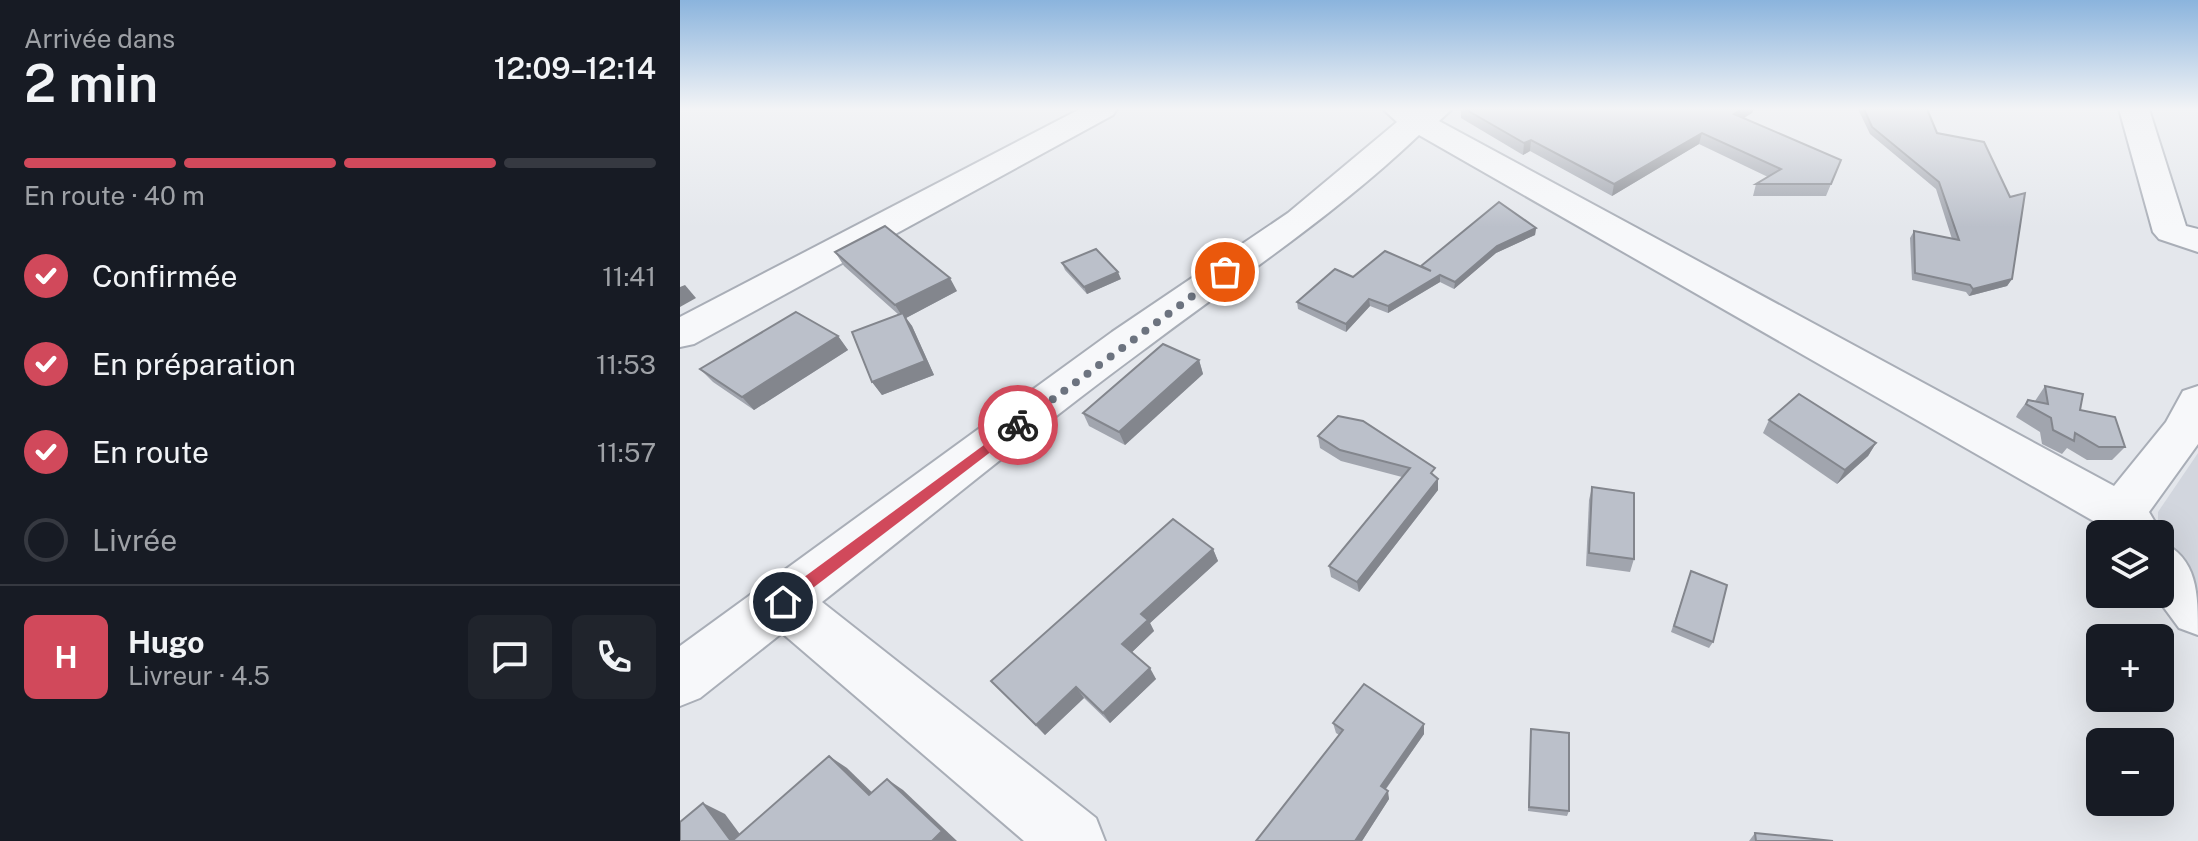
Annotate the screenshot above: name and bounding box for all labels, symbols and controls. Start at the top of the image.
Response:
text: Arrivée dans [24,23,175,54]
text: 12:09–12:14 [494,50,656,86]
text: 2 min [24,53,158,114]
text: En route · 40 m [24,180,205,211]
pin [1191,238,1259,306]
icon: bag [1203,250,1247,294]
icon: check [24,254,68,298]
text: Confirmée [92,258,237,294]
text: 11:41 [602,261,656,292]
icon: check [24,342,68,386]
text: En préparation [92,346,296,382]
text: 11:53 [596,349,656,380]
courier [978,385,1058,465]
icon: bike [996,403,1040,447]
icon: check [24,430,68,474]
text: En route [92,434,209,470]
text: 11:57 [597,437,656,468]
map controls [2086,520,2174,816]
button: layers [2086,520,2174,608]
text: Livrée [92,522,177,558]
pin [749,568,817,636]
icon: home [761,580,805,624]
button: chat [468,615,552,699]
button: phone [572,615,656,699]
text: Hugo [128,624,205,660]
button: + [2086,624,2174,712]
text: H [54,639,78,675]
text: Livreur · 4.5 [128,660,270,691]
button: − [2086,728,2174,816]

